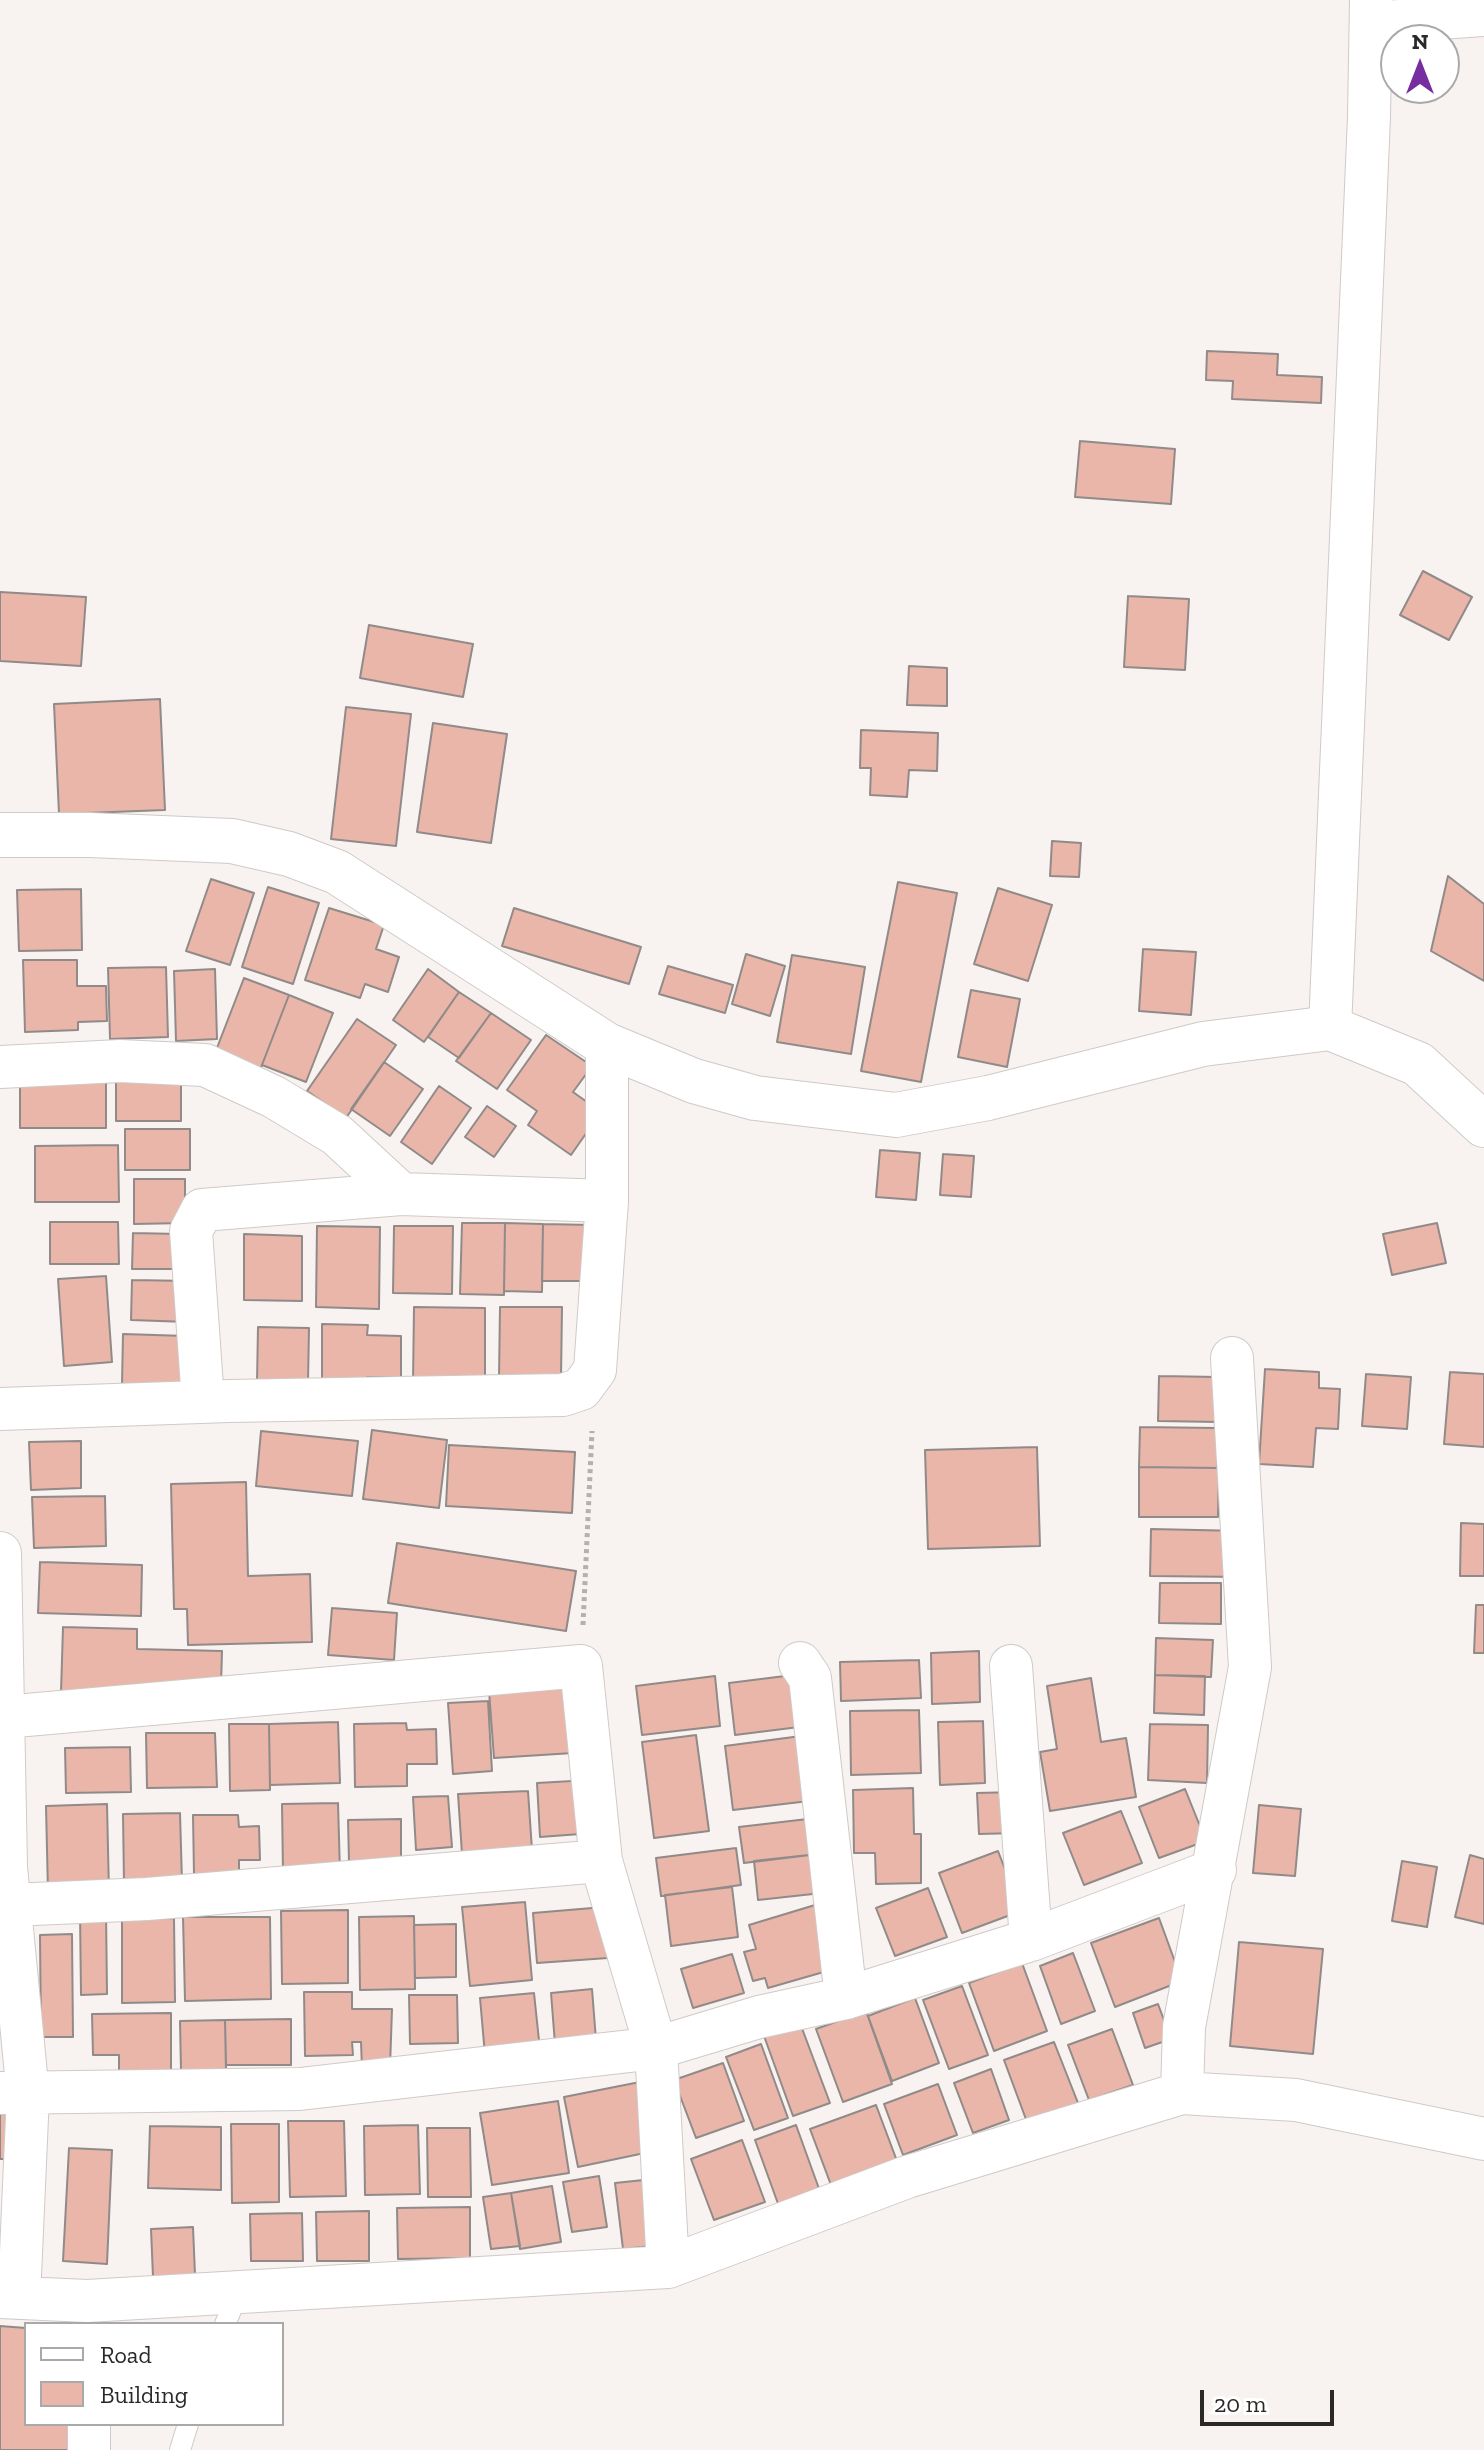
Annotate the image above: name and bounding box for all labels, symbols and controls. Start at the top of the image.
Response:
north arrow [1380,24,1460,104]
text: N [1412,28,1428,55]
legend [24,2322,284,2426]
text: Road [100,2340,152,2369]
scale bar [1204,2374,1338,2424]
text: Building [100,2380,188,2409]
text: 20 m [1214,2389,1266,2418]

